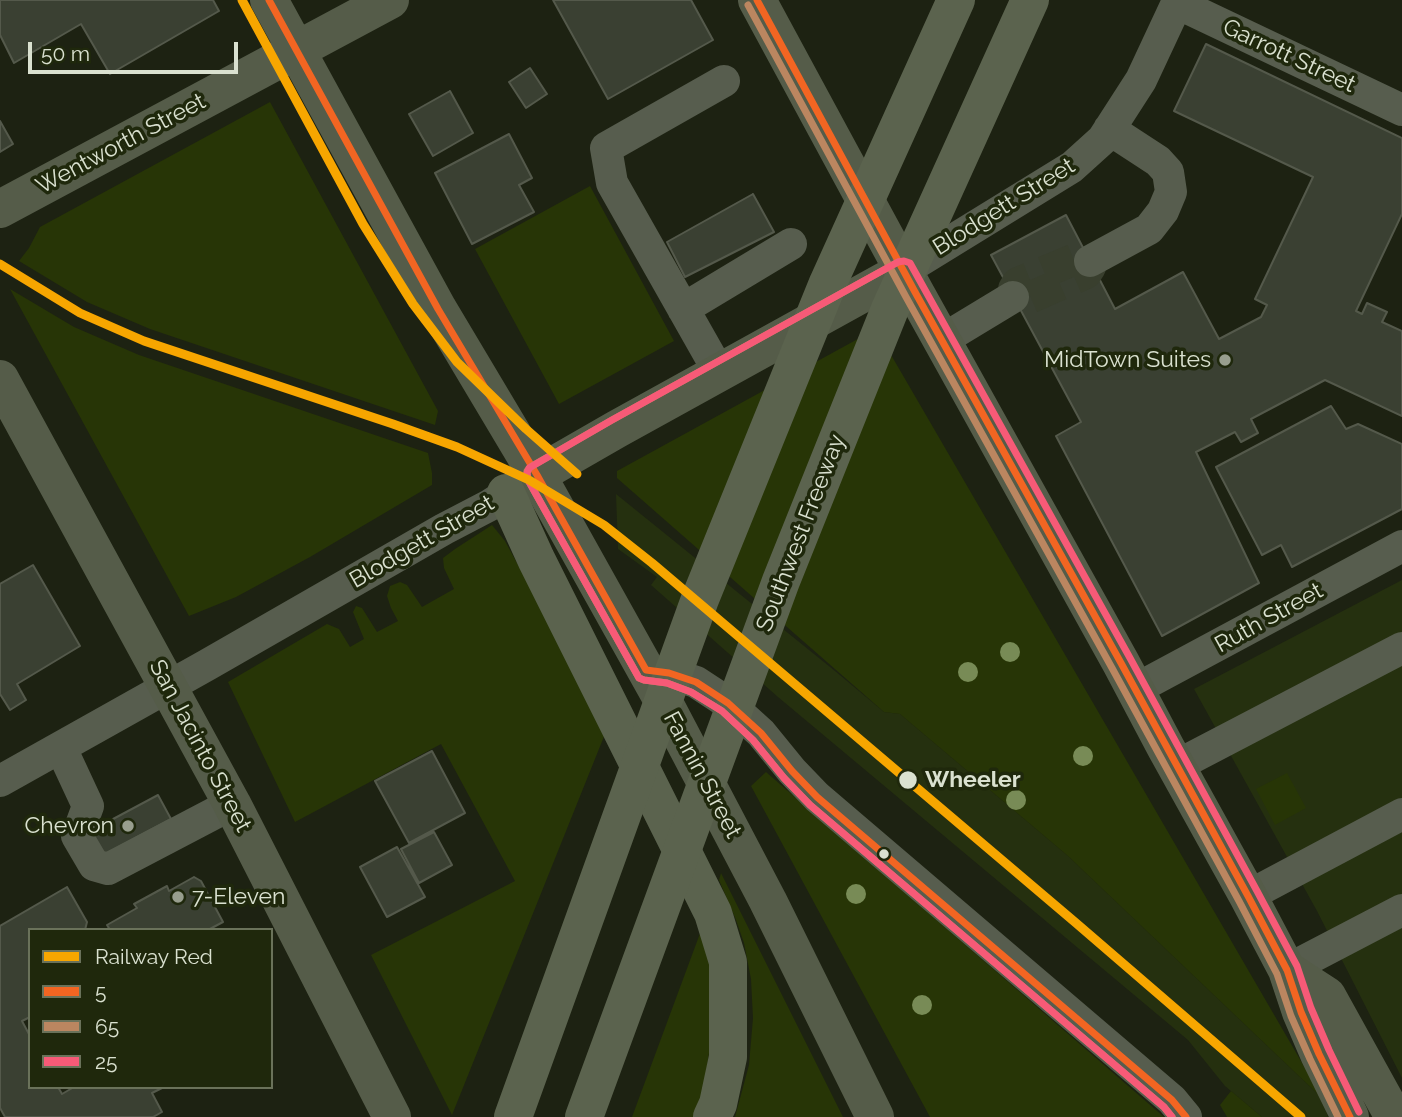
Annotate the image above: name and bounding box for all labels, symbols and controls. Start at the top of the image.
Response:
street label: Garrott Street [1218,13,1360,99]
scale bar [32,28,242,72]
text: 50 m [41,41,90,66]
street label: Wentworth Street [32,88,210,200]
street label: Blodgett Street [928,152,1080,262]
place label: MidTown Suites [1044,346,1211,374]
marker: MidTown Suites [1217,352,1233,368]
street label: Southwest Freeway [751,431,851,635]
street label: Blodgett Street [345,489,499,595]
street label: Ruth Street [1210,577,1328,659]
street label: San Jacinto Street [143,655,257,837]
street label: Fannin Street [657,707,747,843]
place label: Wheeler [925,766,1021,794]
marker: Wheeler [897,769,919,791]
place label: Chevron [25,812,114,840]
marker: Chevron [120,818,136,834]
unlabelled marker [877,847,891,861]
place label: 7-Eleven [192,883,286,911]
marker: 7-Eleven [170,889,186,905]
legend [28,928,273,1089]
text: Railway Red [95,944,213,969]
text: 5 [95,979,106,1004]
text: 65 [95,1014,119,1039]
text: 25 [95,1049,117,1074]

